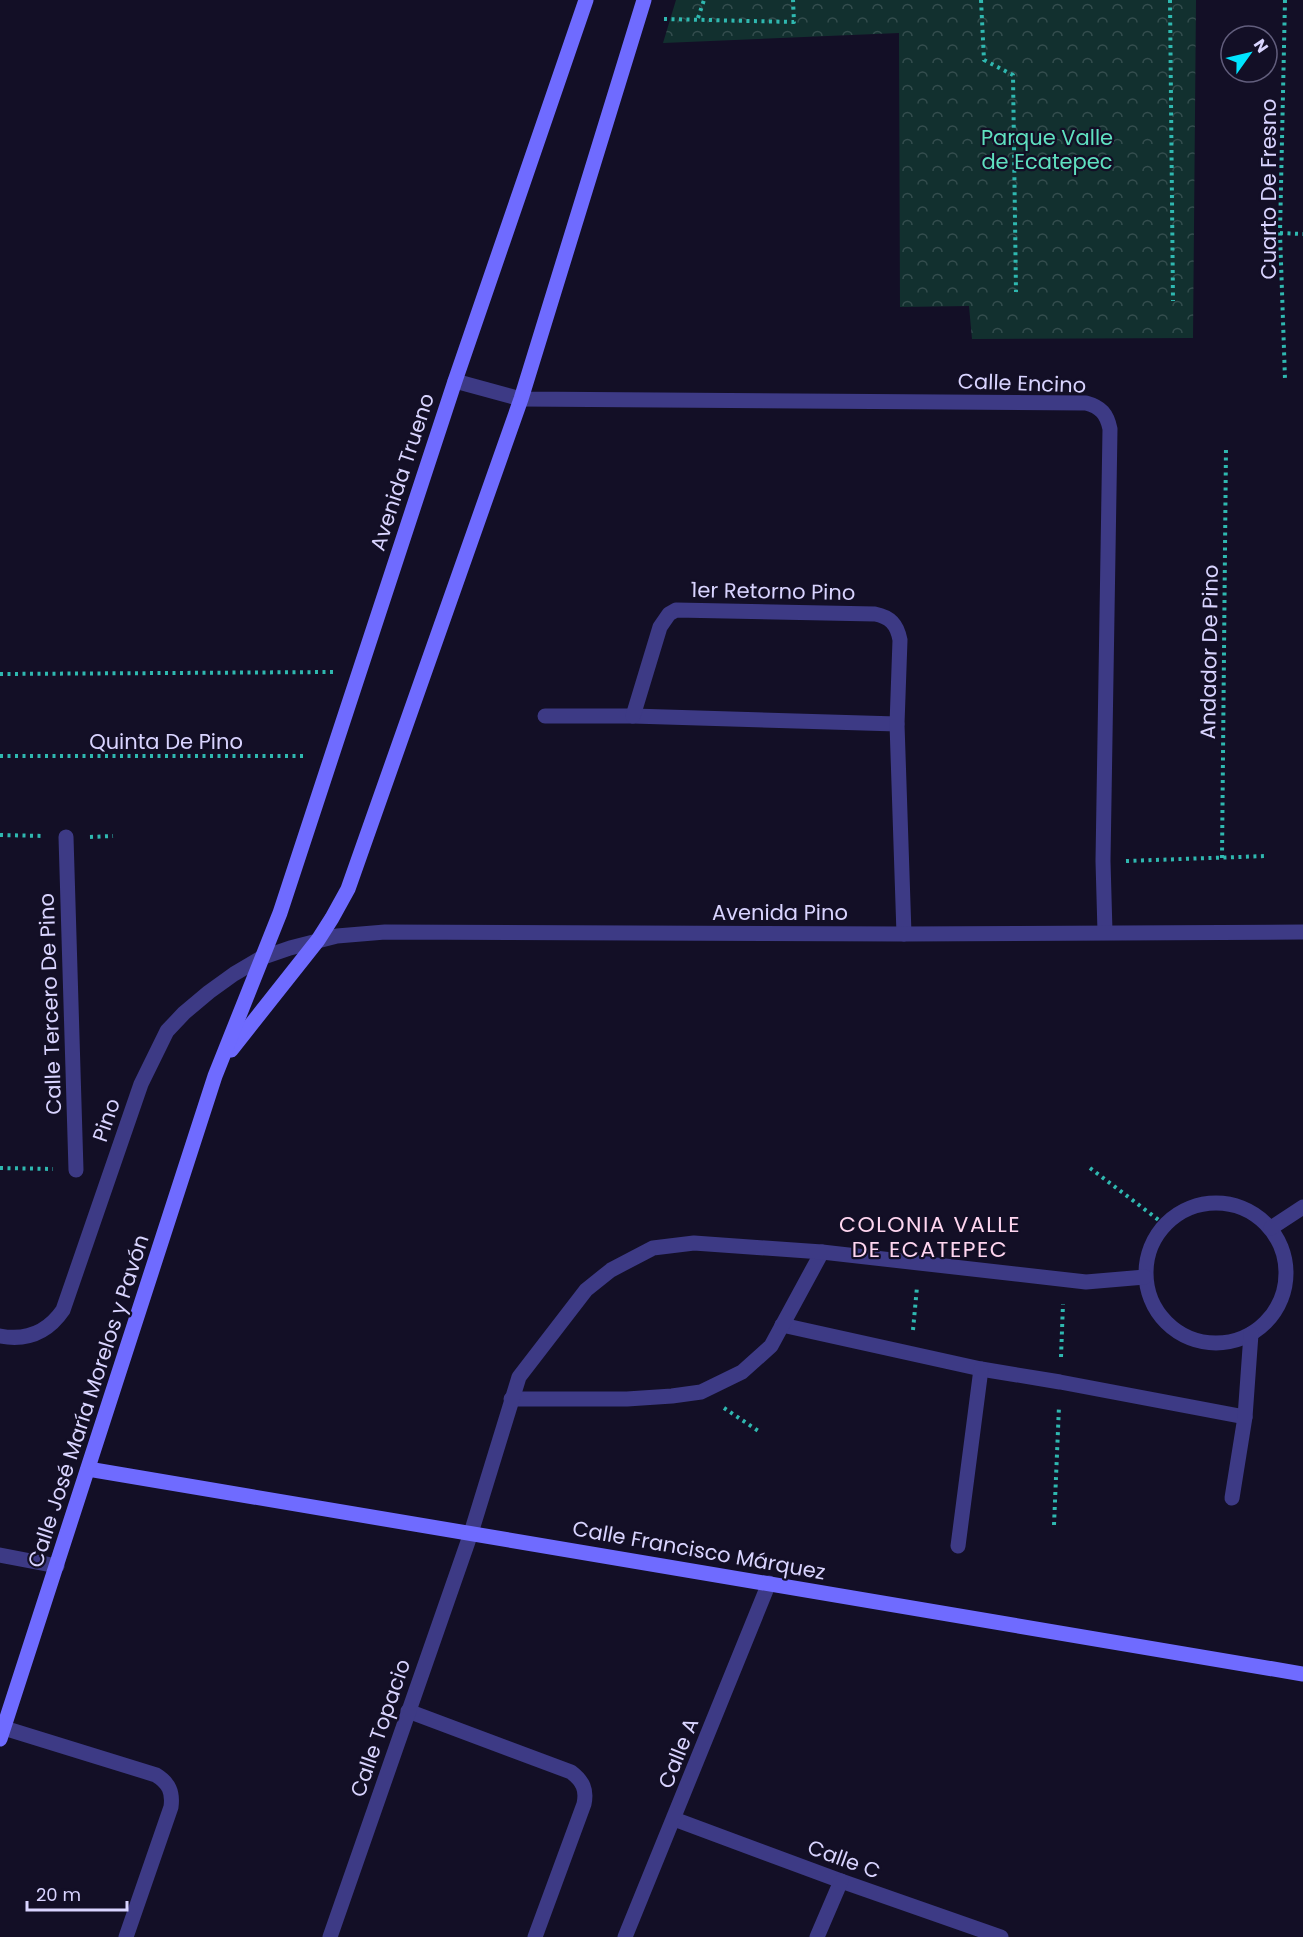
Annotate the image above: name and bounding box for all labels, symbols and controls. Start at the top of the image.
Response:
north arrow [1219,24,1279,84]
text: N [1248,34,1274,57]
street label: Cuarto De Fresno [1254,98,1283,280]
park label: Parque Valle de Ecatepec [981,123,1113,176]
street label: Calle Encino [957,366,1087,400]
street label: Avenida Trueno [363,389,441,555]
street label: Andador De Pino [1193,564,1225,740]
street label: 1er Retorno Pino [690,575,856,607]
street label: Quinta De Pino [89,727,243,756]
street label: Calle Tercero De Pino [32,893,68,1115]
street label: Avenida Pino [712,898,848,927]
street label: Pino [85,1094,127,1146]
district label: COLONIA VALLE DE ECATEPEC [839,1209,1021,1265]
street label: Calle José María Morelos y Pavón [20,1231,156,1571]
street label: Calle Francisco Márquez [570,1513,828,1587]
street label: Calle Topacio [343,1655,417,1801]
street label: Calle A [651,1713,705,1793]
street label: Calle C [804,1832,884,1886]
scale bar [27,1874,128,1912]
text: 20 m [36,1882,81,1907]

